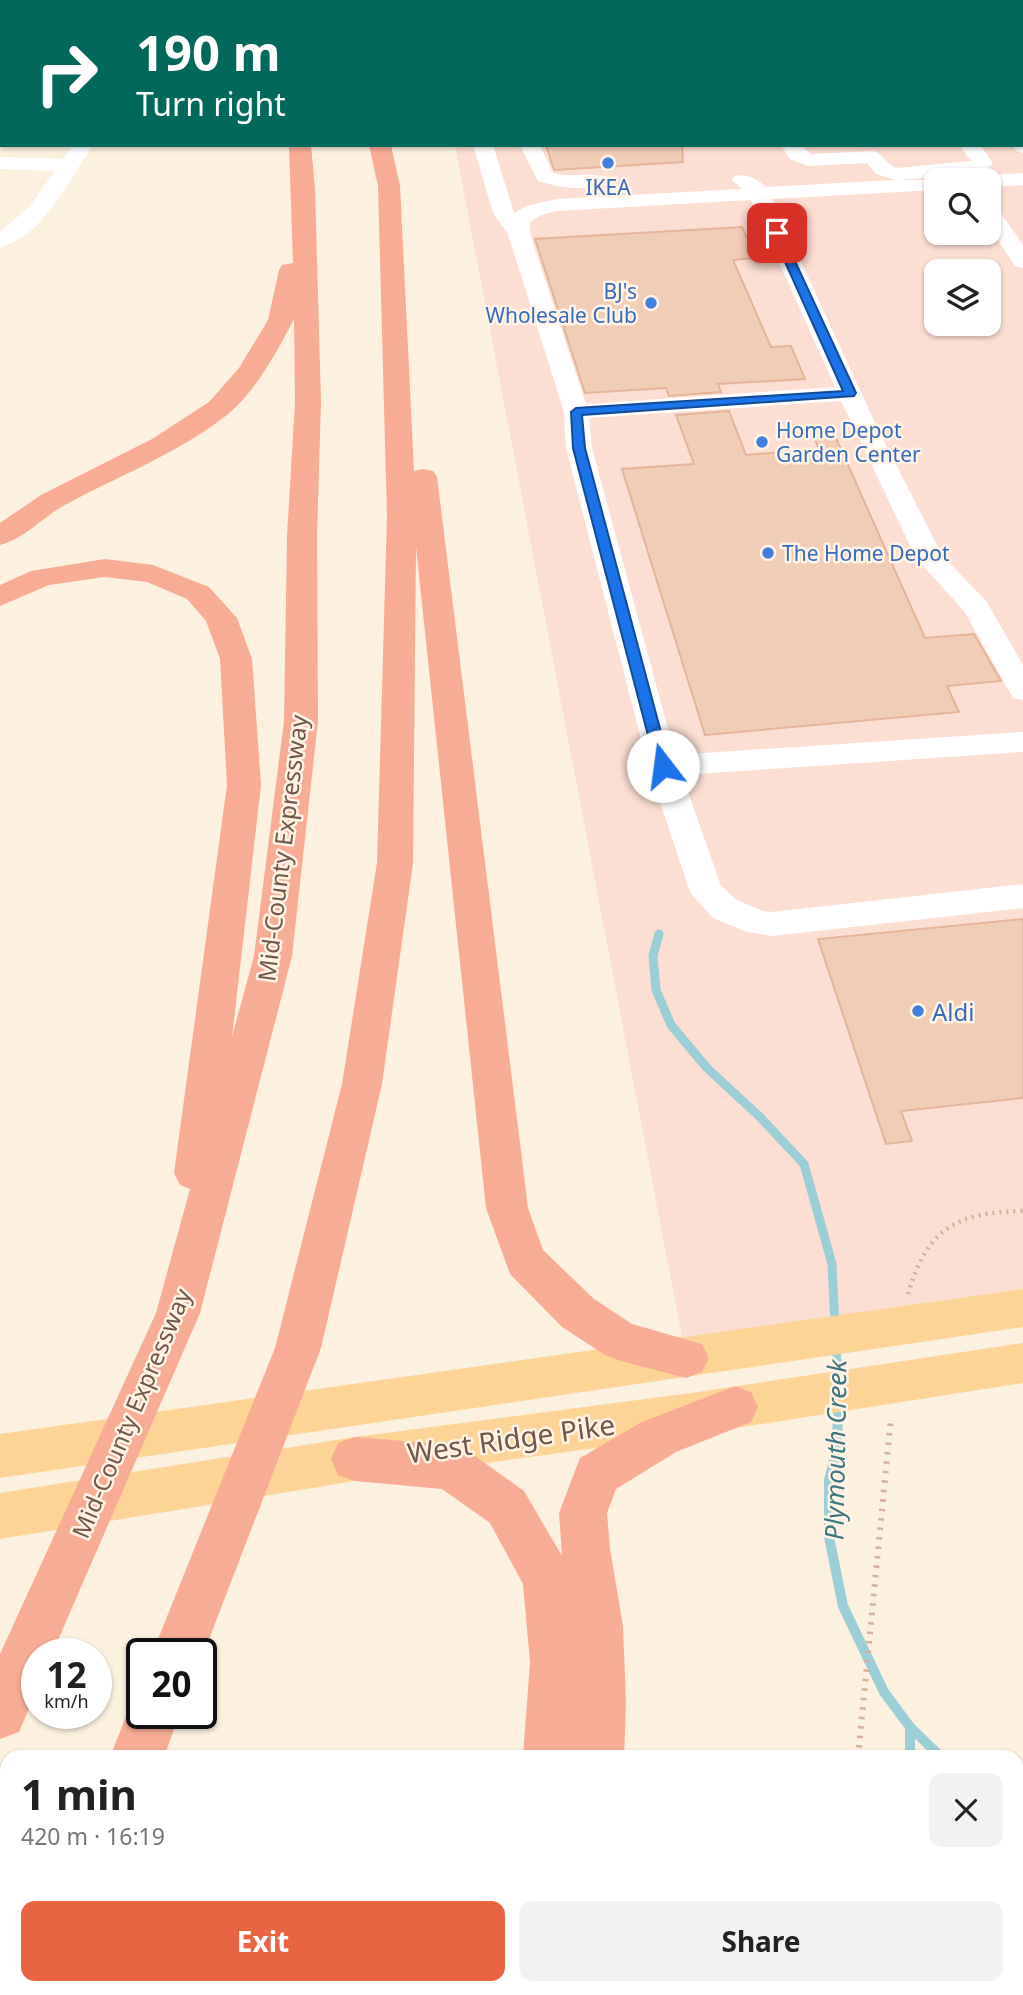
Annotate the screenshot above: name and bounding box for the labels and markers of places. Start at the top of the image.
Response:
marker: IKEA [600,155,616,171]
place label: IKEA [585,173,631,201]
pin [747,203,807,263]
place label: BJ's Wholesale Club [485,277,637,329]
marker: BJ's Wholesale Club [643,295,659,311]
place label: Home Depot Garden Center [776,416,921,468]
marker: Home Depot Garden Center [754,434,770,450]
place label: The Home Depot [782,539,950,567]
marker: The Home Depot [760,545,776,561]
place label: Aldi [932,995,974,1028]
marker: Aldi [910,1003,926,1019]

